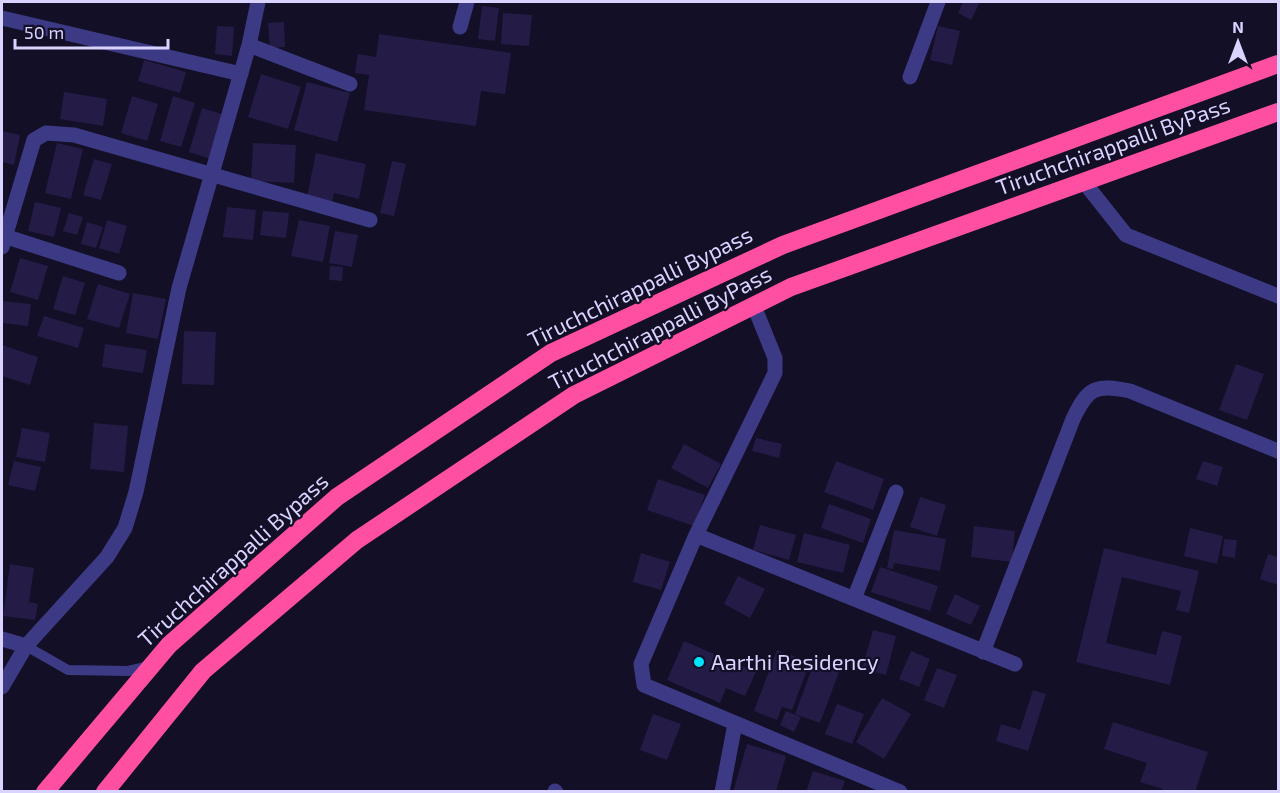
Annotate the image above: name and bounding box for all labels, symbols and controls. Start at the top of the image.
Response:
scale bar [15,12,168,50]
north arrow [1208,12,1268,72]
text: N [1232,17,1244,36]
text: 50 m [24,21,64,43]
street label: Tiruchchirappalli ByPass [992,91,1233,199]
street label: Tiruchchirappalli Bypass [523,220,756,352]
street label: Tiruchchirappalli ByPass [544,260,775,395]
street label: Tiruchchirappalli Bypass [132,467,333,651]
place label: Aarthi Residency [711,648,879,674]
marker: Aarthi Residency [692,655,706,669]

